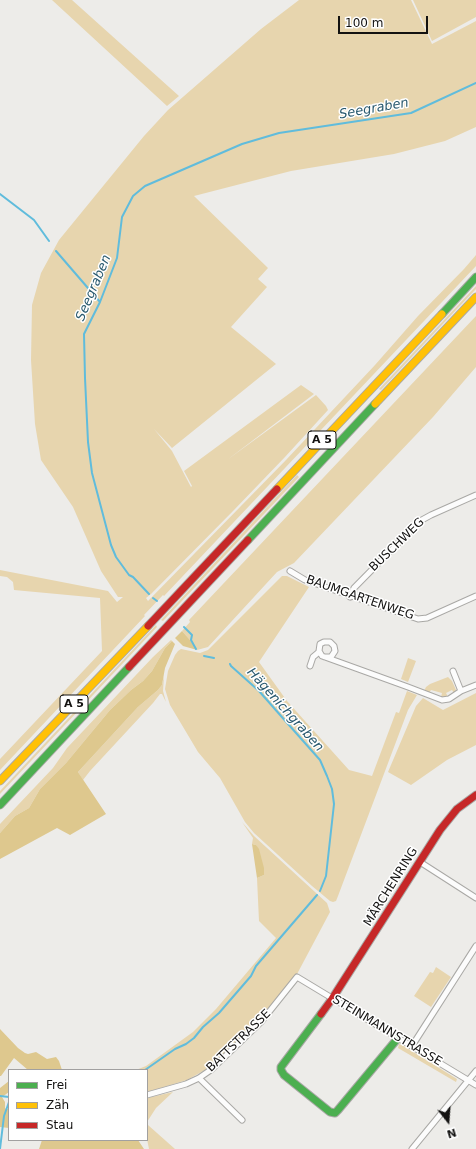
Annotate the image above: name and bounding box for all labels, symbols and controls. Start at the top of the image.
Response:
scale bar [340,8,430,34]
text: 100 m [345,16,383,30]
water label: Seegraben [338,95,410,123]
water label: Seegraben [73,253,115,323]
road number: A 5 [308,431,336,449]
street label: BUSCHWEG [367,515,427,575]
street label: BAUMGARTENWEG [304,573,416,623]
water label: Hägenichgraben [243,665,327,755]
road number: A 5 [60,695,88,713]
street label: MÄRCHENRING [361,845,421,929]
street label: STEINMANNSTRASSE [330,993,444,1069]
street label: BATTSTRASSE [204,1007,274,1075]
legend [8,1069,148,1141]
text: Frei [46,1078,67,1092]
text: Zäh [46,1098,69,1112]
north arrow [428,1101,468,1141]
text: Stau [46,1118,73,1132]
text: N [445,1125,458,1141]

